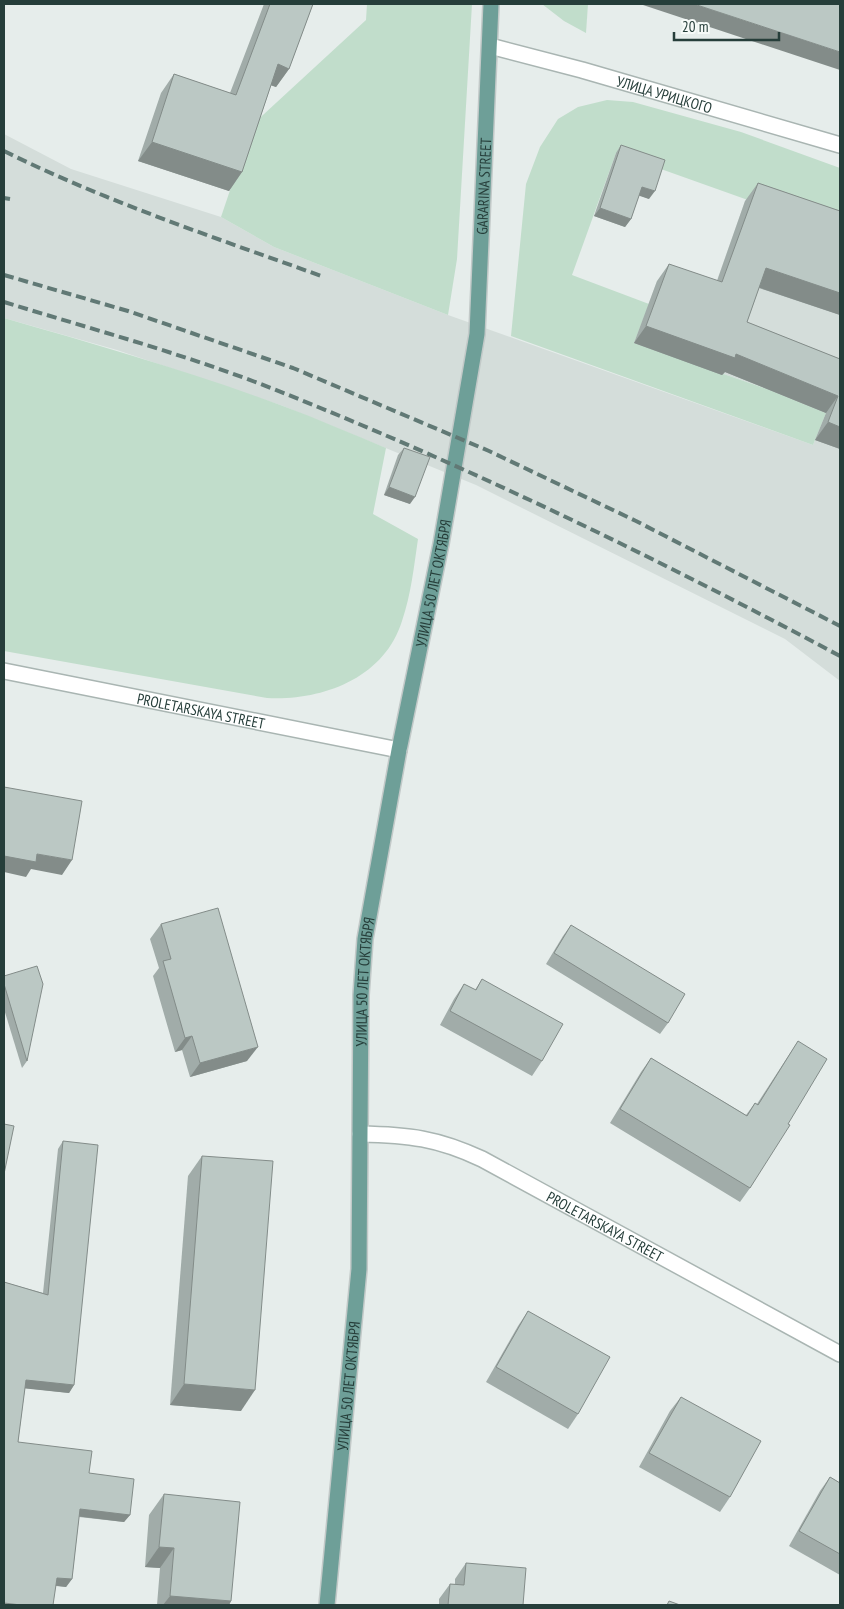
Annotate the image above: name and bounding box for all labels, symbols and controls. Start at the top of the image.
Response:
scale bar [674,10,779,42]
text: 20 m [682,17,708,36]
street label: УЛИЦА УРИЦКОГО [614,71,715,117]
street label: GARARINA STREET [472,137,495,235]
street label: УЛИЦА 50 ЛЕТ ОКТЯБРЯ [411,518,455,649]
street label: PROLETARSKAYA STREET [135,688,267,733]
street label: УЛИЦА 50 ЛЕТ ОКТЯБРЯ [351,915,378,1047]
street label: PROLETARSKAYA STREET [544,1187,667,1266]
street label: УЛИЦА 50 ЛЕТ ОКТЯБРЯ [332,1320,363,1452]

